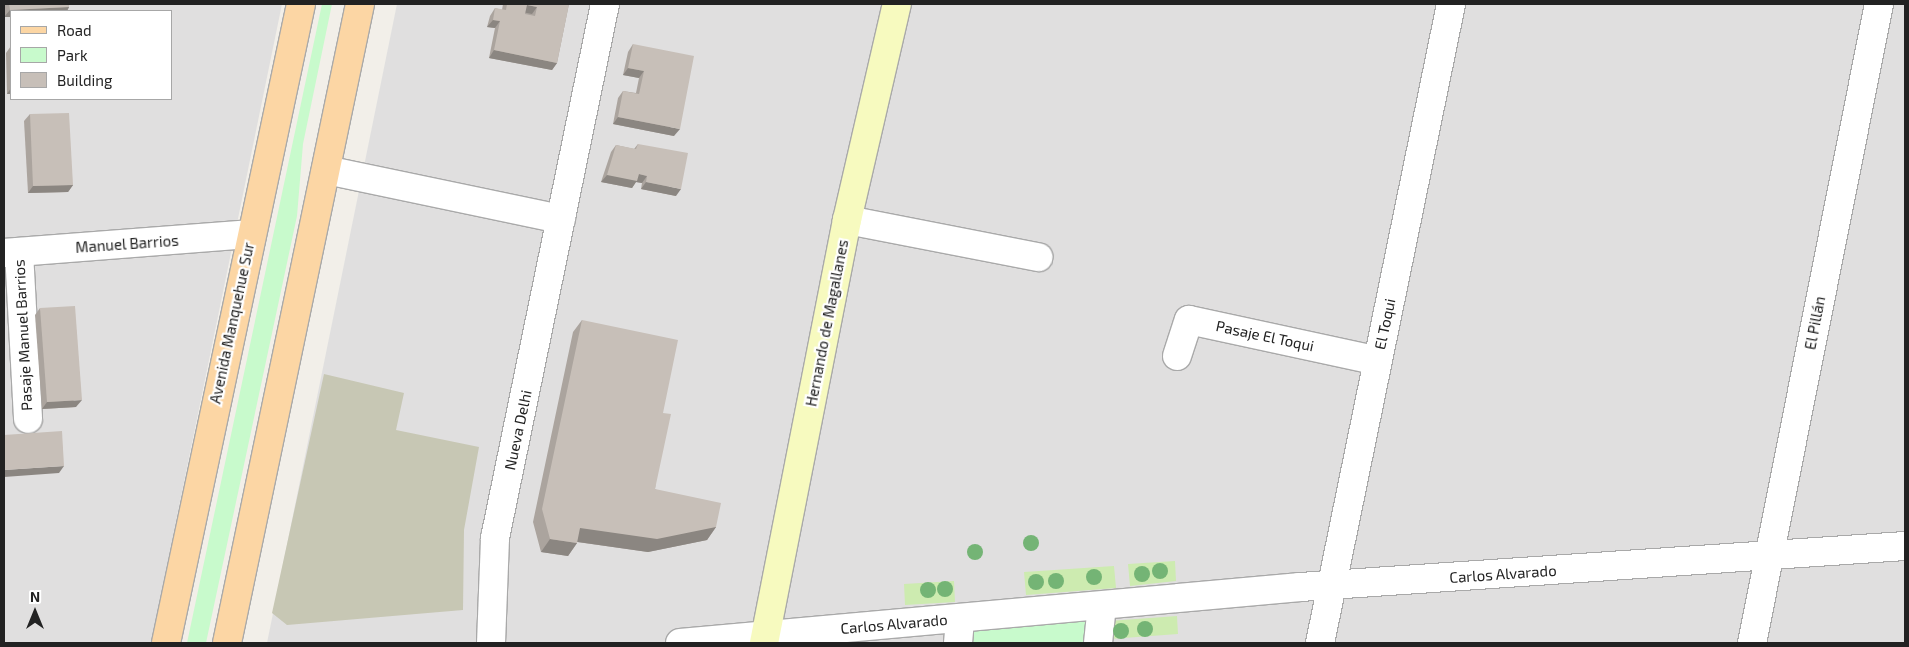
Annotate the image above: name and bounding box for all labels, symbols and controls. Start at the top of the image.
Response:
legend [10,10,172,100]
text: Road [57,21,92,39]
text: Park [57,46,88,64]
text: Building [57,71,112,89]
street label: Manuel Barrios [75,231,179,257]
street label: Hernando de Magallanes [802,238,852,408]
street label: Avenida Manquehue Sur [206,241,258,405]
street label: Pasaje Manuel Barrios [10,259,36,411]
street label: El Pillán [1801,294,1829,352]
street label: El Toqui [1371,296,1399,352]
street label: Pasaje El Toqui [1214,317,1316,355]
street label: Nueva Delhi [501,388,535,472]
street label: Carlos Alvarado [1449,561,1557,587]
north arrow [10,587,60,637]
text: N [30,588,40,605]
street label: Carlos Alvarado [840,610,948,638]

